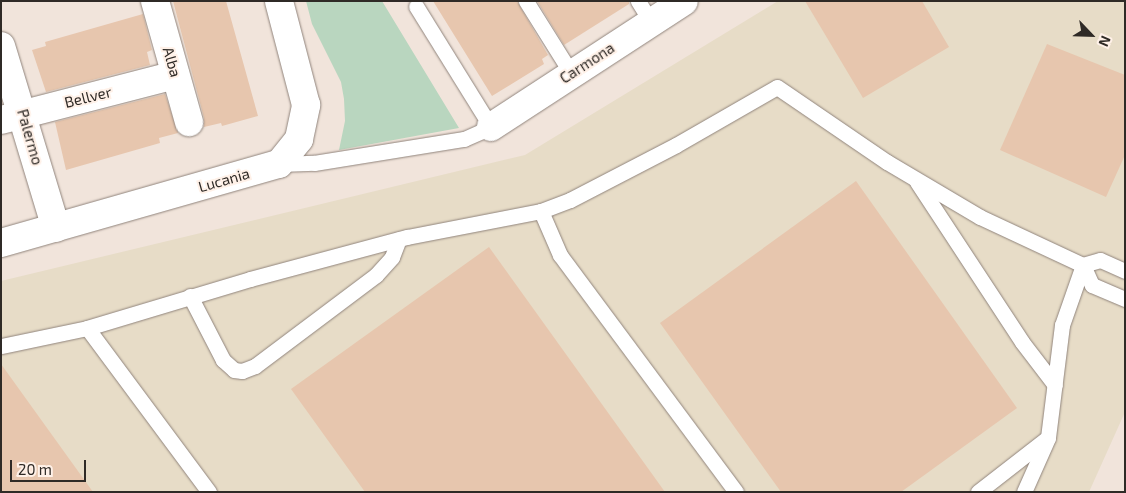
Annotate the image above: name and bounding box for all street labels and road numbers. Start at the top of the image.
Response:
street label: Carmona [556,39,618,87]
street label: Alba [159,45,185,79]
street label: Bellver [63,82,113,112]
street label: Palermo [13,107,47,167]
street label: Lucania [196,164,252,196]

